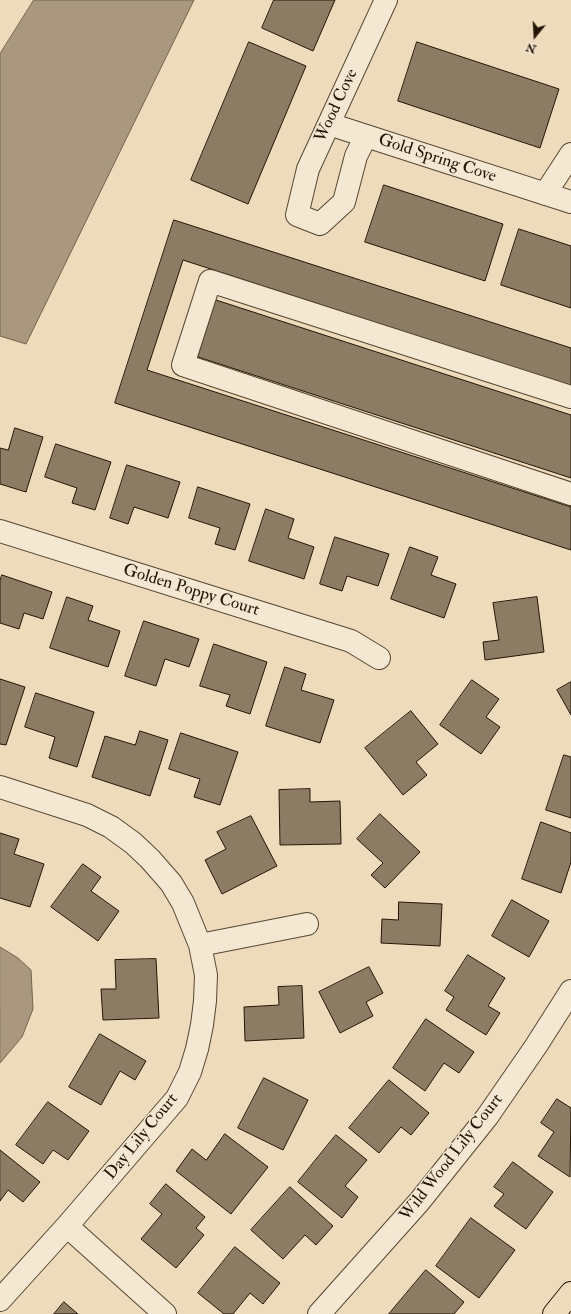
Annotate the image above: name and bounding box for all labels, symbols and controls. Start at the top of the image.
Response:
north arrow [515,16,555,56]
text: N [524,40,538,56]
street label: Wood Cove [311,66,363,146]
street label: Gold Spring Cove [375,130,499,188]
street label: Golden Poppy Court [120,561,262,621]
street label: Day Lily Court [101,1090,183,1184]
street label: Wild Wood Lily Court [396,1090,508,1226]

